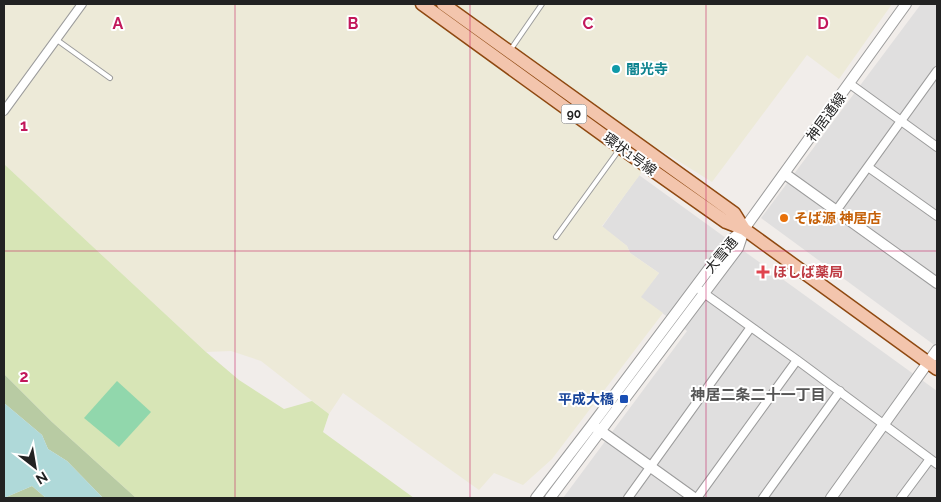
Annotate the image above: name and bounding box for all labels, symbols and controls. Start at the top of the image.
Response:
text: A [113,14,124,33]
text: B [348,14,359,33]
text: C [583,14,594,33]
text: D [817,14,829,33]
place label: 闇光寺 [626,61,668,77]
marker: 闇光寺 [610,63,622,75]
street label: 神居通線 [803,90,849,144]
road number: 90 [562,105,586,124]
text: 1 [20,116,28,135]
street label: 環状1号線 [600,129,660,179]
place label: そば源 神居店 [794,210,881,226]
marker: そば源 神居店 [778,212,790,224]
street label: 大雪通 [701,234,741,276]
place label: ほしば薬局 [773,264,843,280]
marker: ほしば薬局 [757,266,769,278]
text: 2 [19,367,29,386]
district label: 神居二条二十一丁目 [689,386,826,404]
place label: 平成大橋 [558,391,614,407]
marker: 平成大橋 [618,393,630,405]
north arrow [10,442,60,492]
text: N [33,469,50,488]

